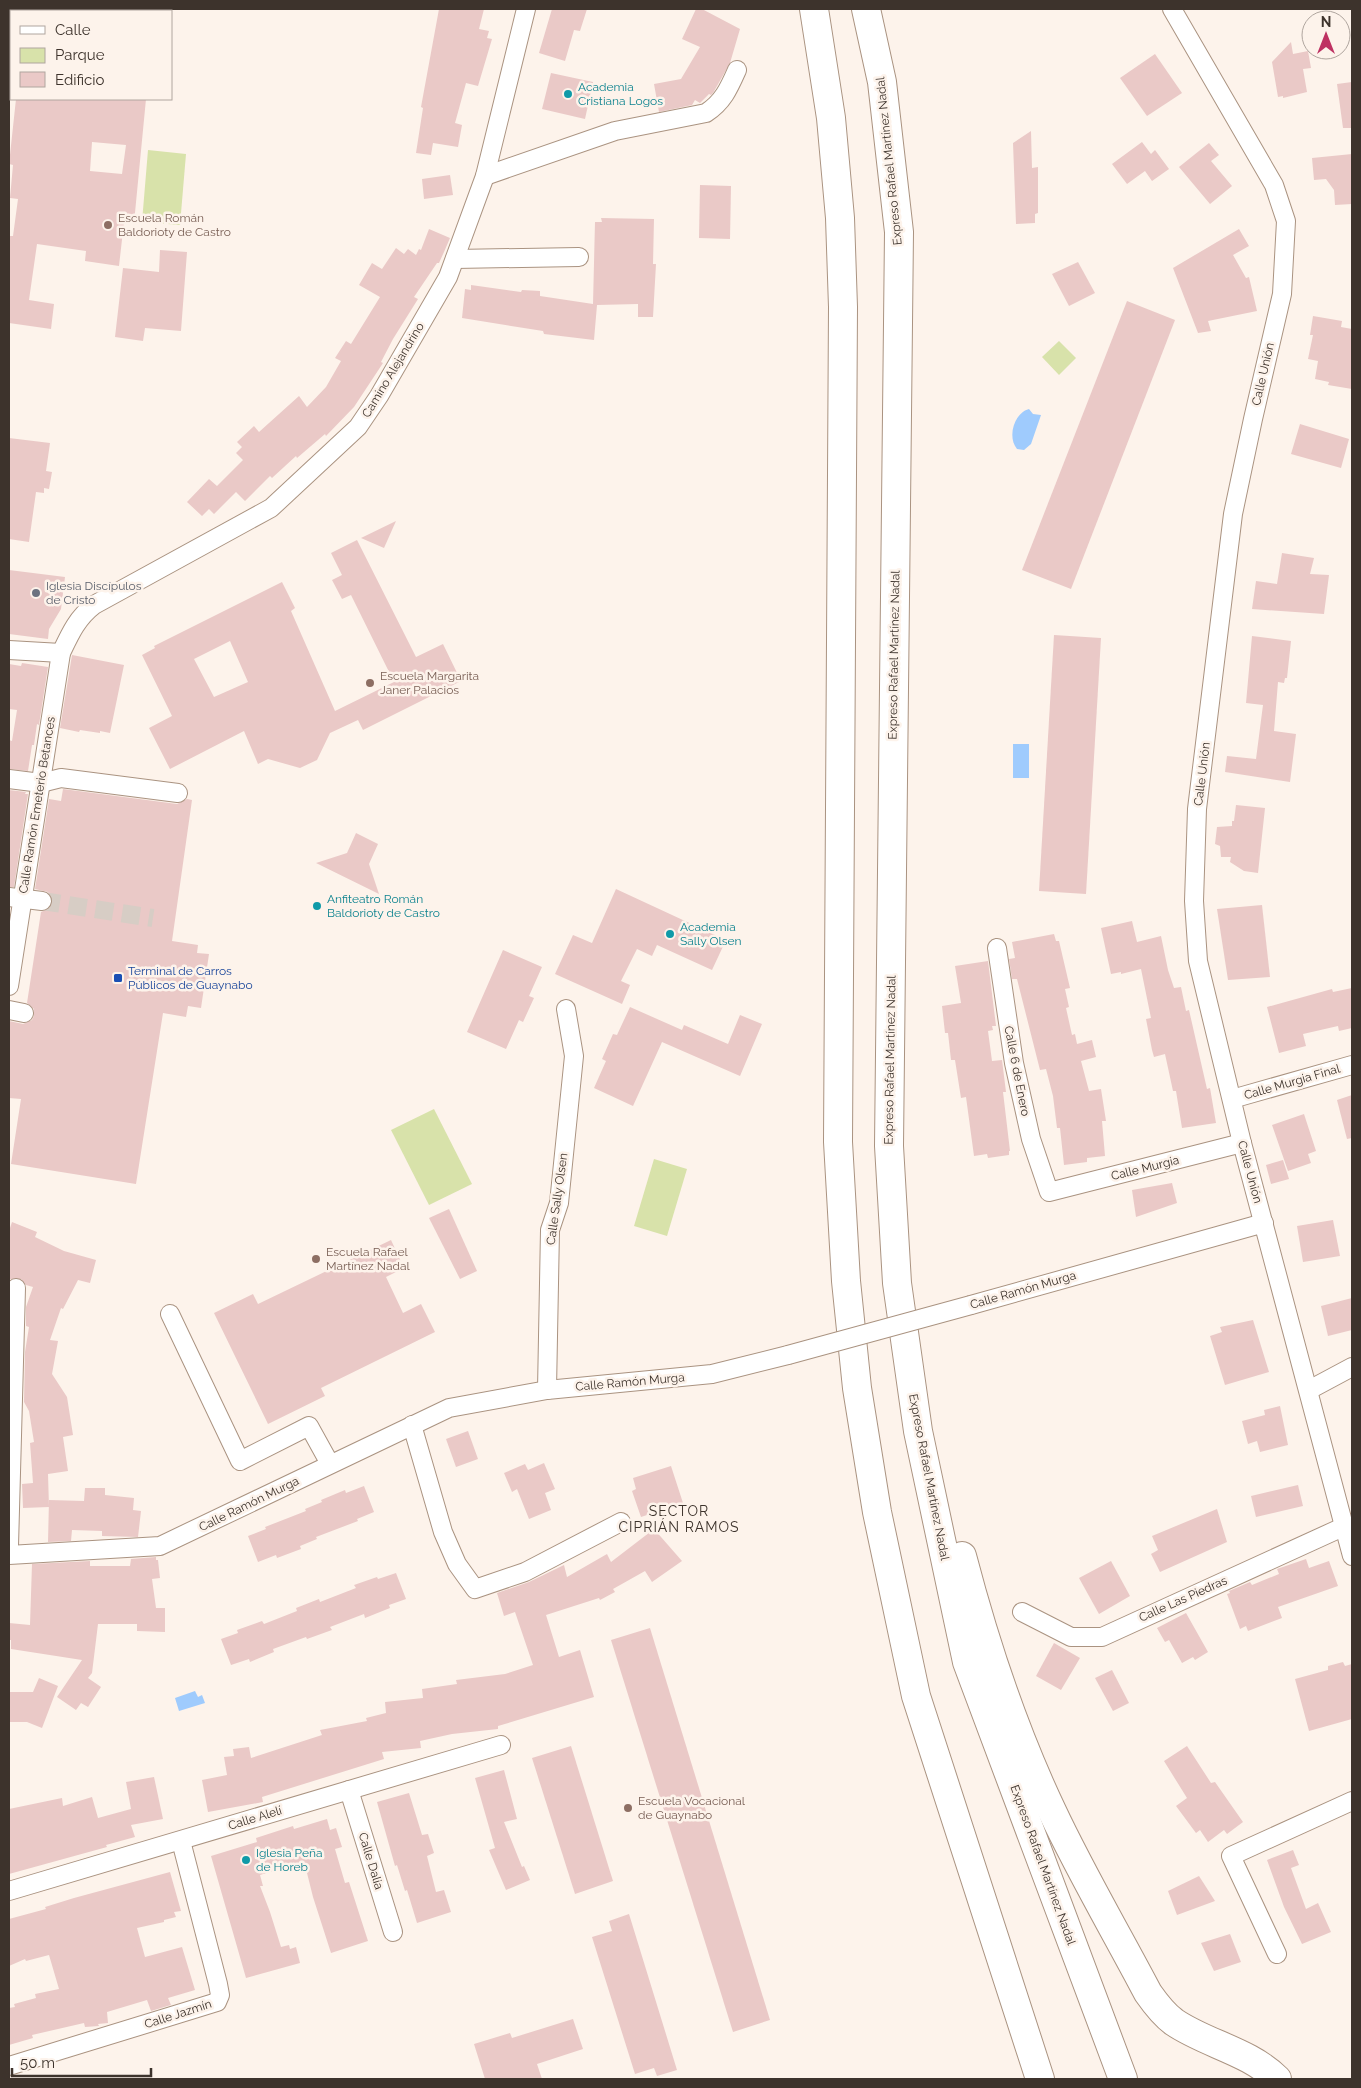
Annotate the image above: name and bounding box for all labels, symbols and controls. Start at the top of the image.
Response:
legend [10,10,172,100]
north arrow [1301,10,1351,60]
text: N [1321,14,1331,30]
text: Calle [55,21,91,39]
text: Parque [55,46,105,64]
text: Edificio [55,71,105,89]
street label: Expreso Rafael Martínez Nadal [873,75,905,246]
place label: Academia Cristiana Logos [578,80,663,108]
marker: Academia Cristiana Logos [562,88,574,100]
place label: Escuela Román Baldorioty de Castro [118,211,231,239]
marker: Escuela Román Baldorioty de Castro [102,219,114,231]
street label: Camino Alejandrino [359,320,427,420]
street label: Calle Unión [1249,341,1277,407]
street label: Expreso Rafael Martínez Nadal [886,570,902,740]
place label: Iglesia Discípulos de Cristo [46,579,142,607]
marker: Iglesia Discípulos de Cristo [30,587,42,599]
place label: Escuela Margarita Janer Palacios [380,669,479,697]
marker: Escuela Margarita Janer Palacios [364,677,376,689]
street label: Calle Ramón Emeterio Betances [16,715,58,895]
street label: Calle Unión [1191,741,1213,807]
place label: Anfiteatro Román Baldorioty de Castro [327,892,440,920]
marker: Anfiteatro Román Baldorioty de Castro [311,900,323,912]
place label: Academia Sally Olsen [680,920,742,948]
marker: Academia Sally Olsen [664,928,676,940]
place label: Terminal de Carros Públicos de Guaynabo [128,964,253,992]
marker: Terminal de Carros Públicos de Guaynabo [112,972,124,984]
street label: Expreso Rafael Martínez Nadal [882,975,898,1145]
street label: Calle 6 de Enero [1001,1025,1033,1117]
street label: Calle Murgia Final [1242,1061,1342,1102]
street label: Calle Unión [1235,1139,1265,1205]
street label: Calle Sally Olsen [544,1152,570,1246]
street label: Calle Murgia [1109,1153,1181,1183]
place label: Escuela Rafael Martínez Nadal [326,1245,411,1273]
marker: Escuela Rafael Martínez Nadal [310,1253,322,1265]
street label: Calle Ramón Murga [968,1268,1078,1312]
street label: Calle Ramón Murga [575,1370,685,1394]
street label: Expreso Rafael Martínez Nadal [906,1393,952,1562]
street label: Calle Ramón Murga [197,1474,301,1534]
district label: SECTOR CIPRIÁN RAMOS [618,1503,740,1535]
street label: Calle Las Piedras [1137,1573,1229,1625]
street label: Expreso Rafael Martínez Nadal [1007,1783,1079,1948]
place label: Escuela Vocacional de Guaynabo [638,1794,746,1822]
marker: Escuela Vocacional de Guaynabo [622,1802,634,1814]
street label: Calle Alelí [226,1803,284,1833]
street label: Calle Dalia [356,1831,386,1891]
place label: Iglesia Peña de Horeb [256,1846,323,1874]
marker: Iglesia Peña de Horeb [240,1854,252,1866]
street label: Calle Jazmín [143,1997,213,2031]
scale bar [12,2046,151,2078]
text: 50 m [20,2054,55,2072]

